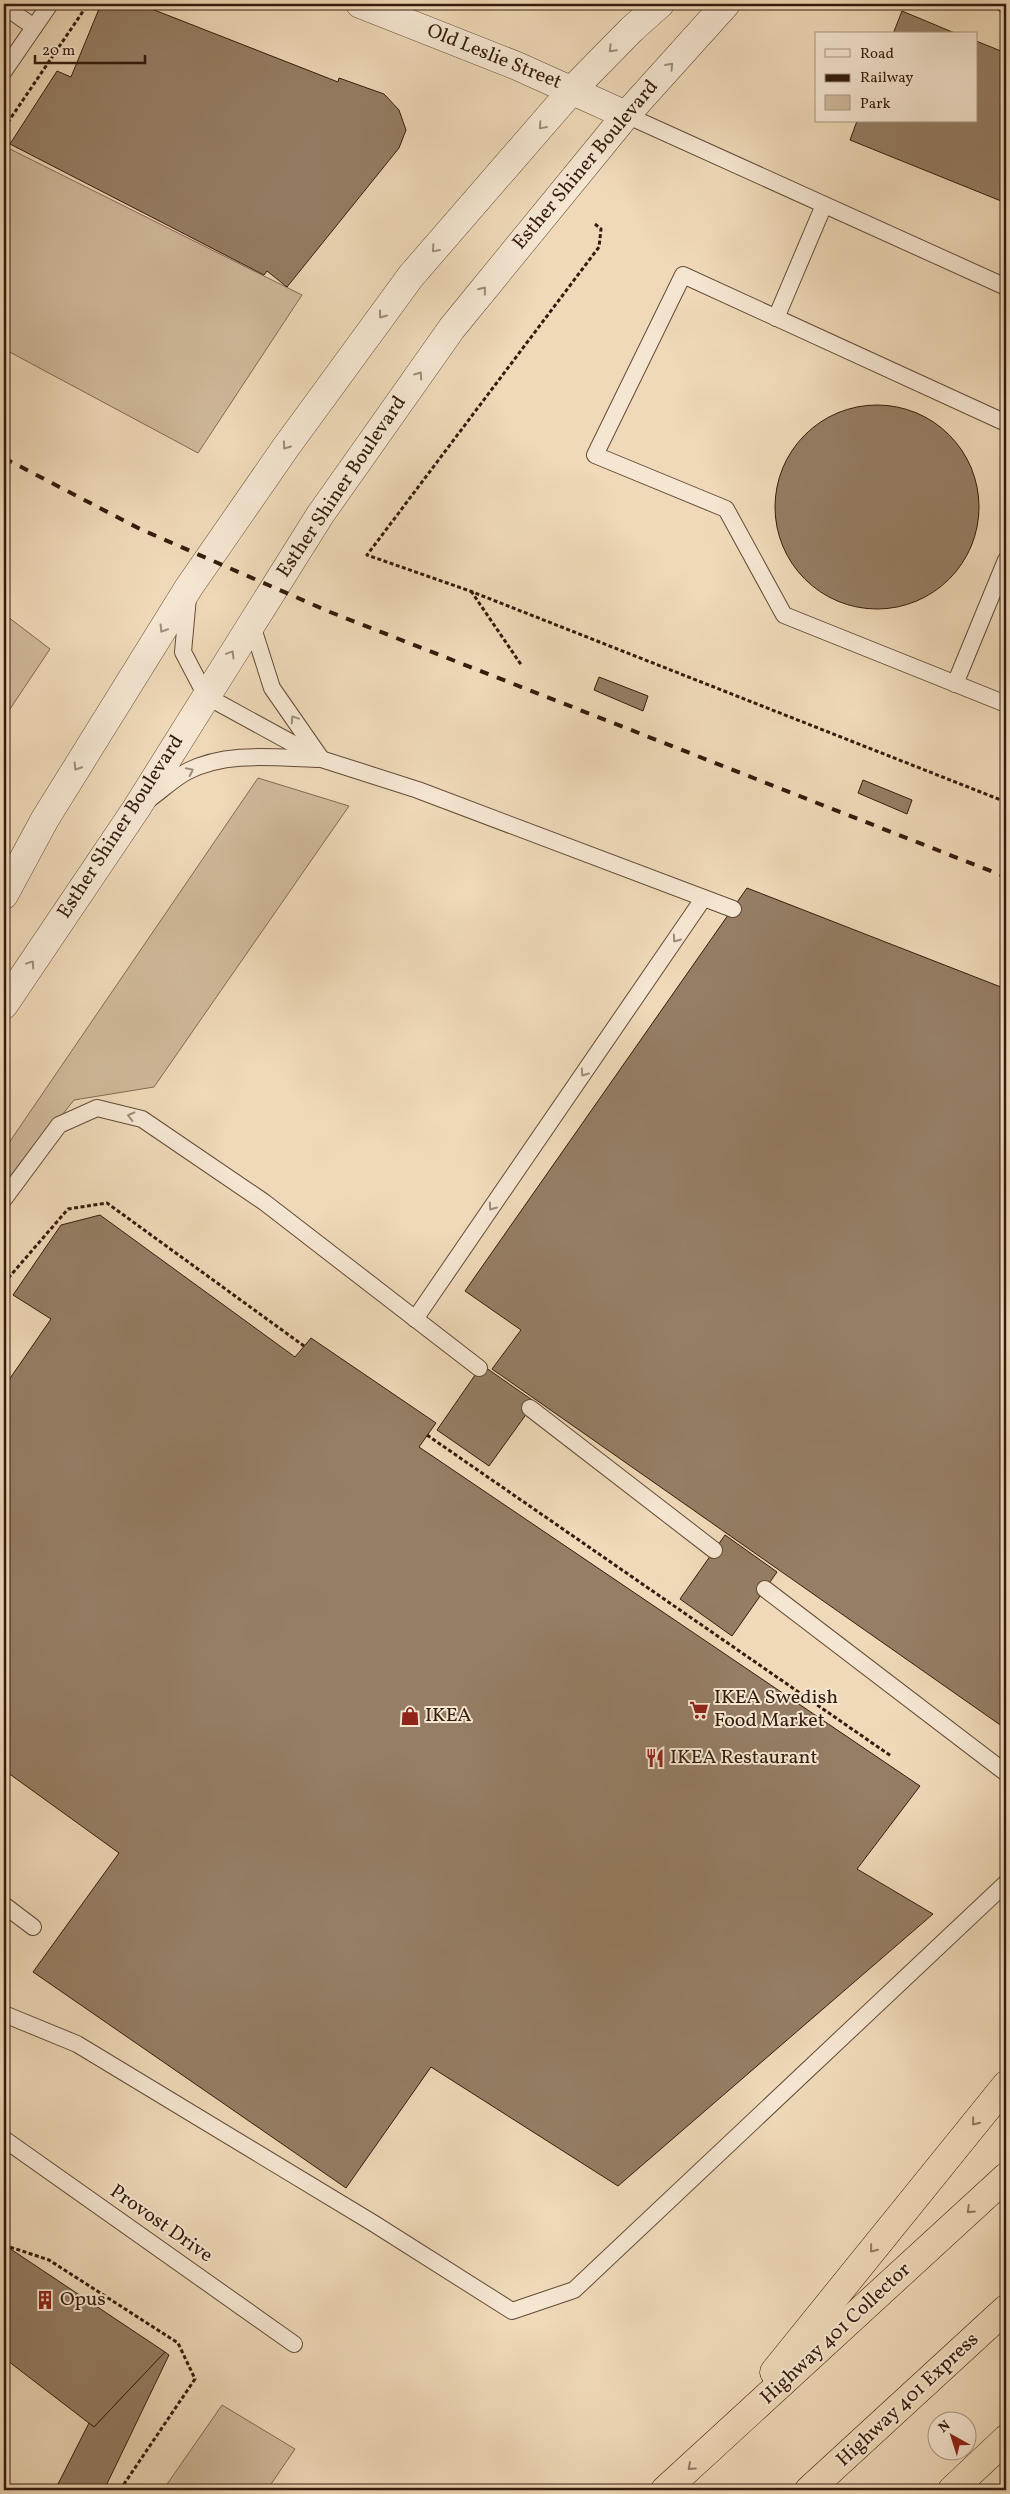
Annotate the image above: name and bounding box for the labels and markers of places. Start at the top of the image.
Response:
place label: IKEA Swedish Food Market [714,1684,838,1735]
supermarket icon: IKEA Swedish Food Market [688,1699,710,1721]
place label: IKEA [425,1702,472,1730]
shop icon: IKEA [399,1705,421,1727]
place label: IKEA Restaurant [670,1744,817,1772]
restaurant icon: IKEA Restaurant [644,1747,666,1769]
place label: Opus [60,2286,106,2314]
building icon: Opus [34,2289,56,2311]

